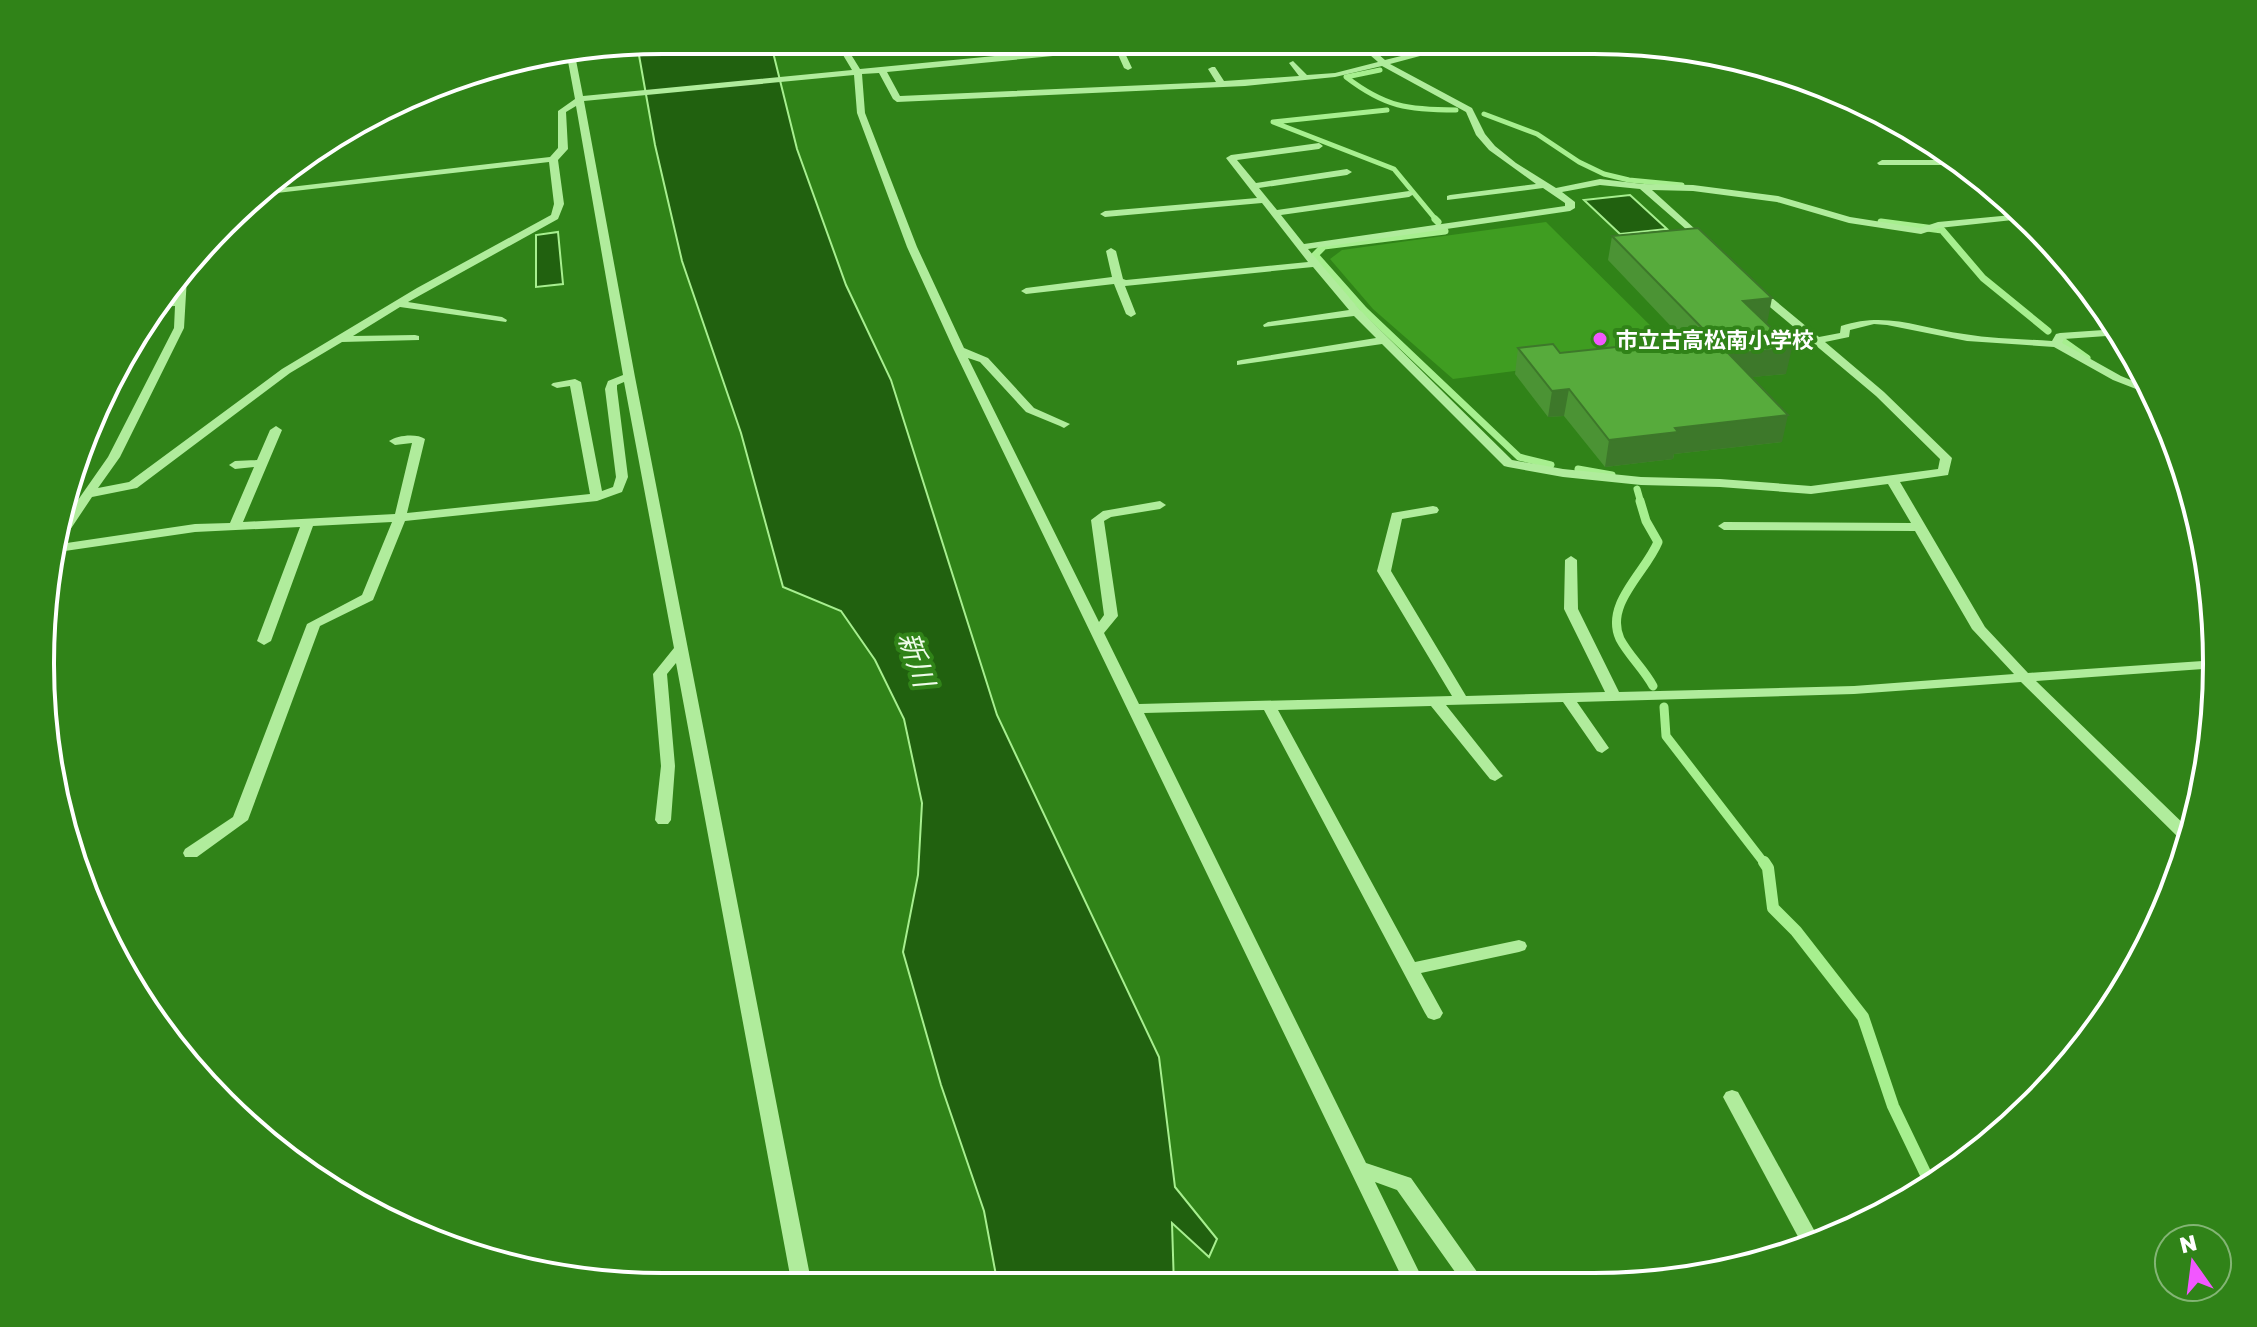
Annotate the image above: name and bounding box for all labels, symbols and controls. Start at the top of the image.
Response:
place label: 市立古高松南小学校 [1616,326,1814,353]
marker: 市立古高松南小学校 [1591,330,1609,348]
water label: 新川 [892,627,943,694]
north arrow [2153,1223,2233,1303]
text: N [2177,1228,2199,1258]

